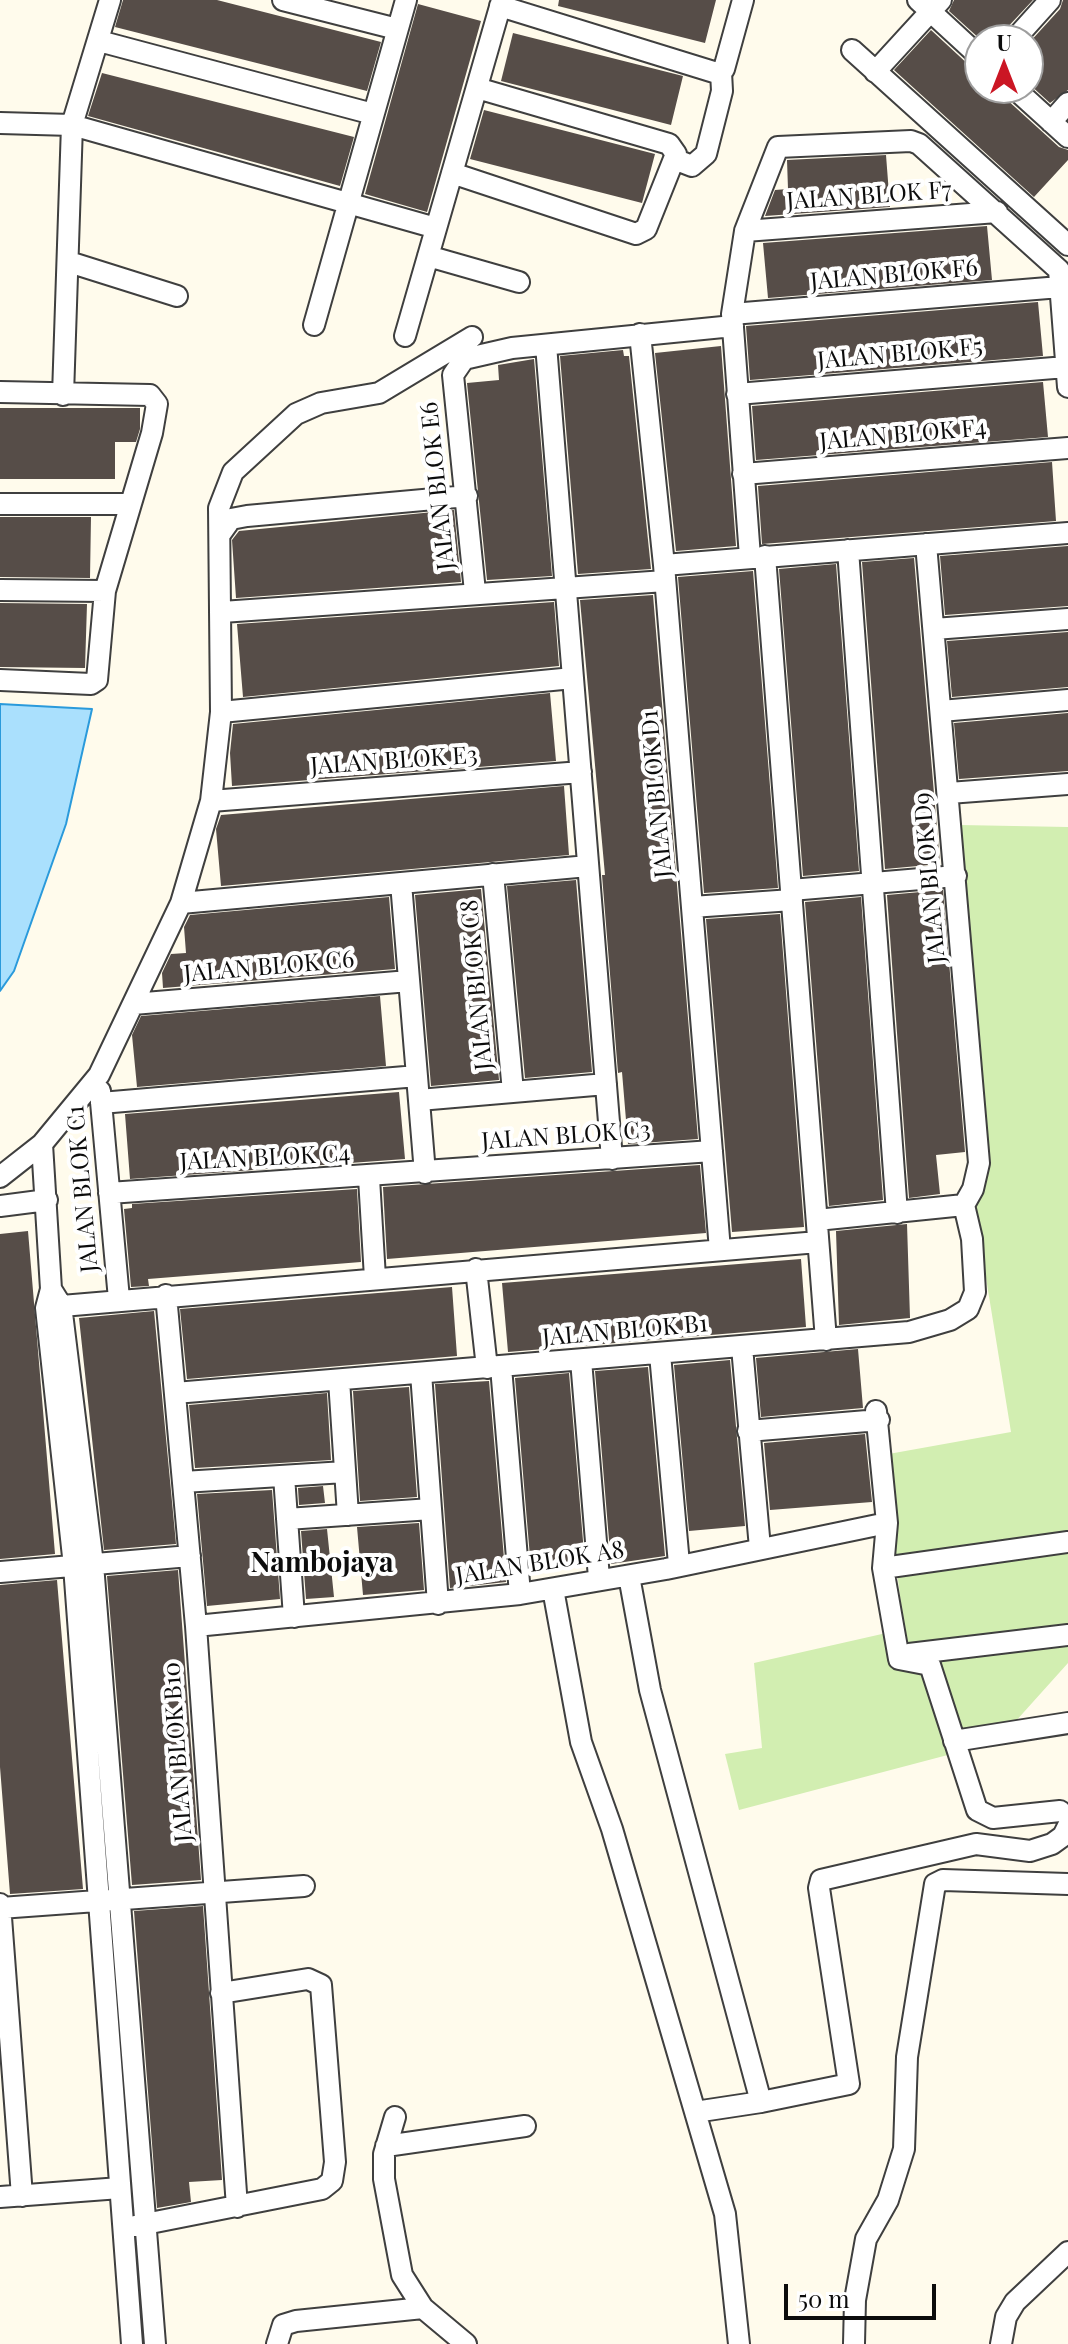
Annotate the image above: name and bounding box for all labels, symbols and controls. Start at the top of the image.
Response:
north arrow [964,24,1044,104]
text: U [996,27,1012,57]
street label: JALAN BLOK F7 [785,176,953,216]
street label: JALAN BLOK F6 [809,253,979,297]
street label: JALAN BLOK F5 [816,332,984,376]
street label: JALAN BLOK E6 [415,400,461,572]
street label: JALAN BLOK F4 [818,413,988,457]
street label: JALAN BLOK D1 [635,709,679,879]
street label: JALAN BLOK E3 [309,741,479,781]
street label: JALAN BLOK D9 [908,791,952,965]
street label: JALAN BLOK C8 [455,899,499,1071]
street label: JALAN BLOK C6 [183,945,355,989]
street label: JALAN BLOK C1 [61,1104,105,1274]
street label: JALAN BLOK C3 [480,1116,652,1156]
street label: JALAN BLOK C4 [179,1139,351,1177]
street label: JALAN BLOK B1 [541,1309,709,1353]
street label: JALAN BLOK A8 [454,1536,626,1590]
district label: Nambojaya [250,1546,394,1580]
street label: JALAN BLOK B10 [157,1661,199,1843]
scale bar [788,2268,940,2318]
text: 50 m [798,2282,850,2314]

